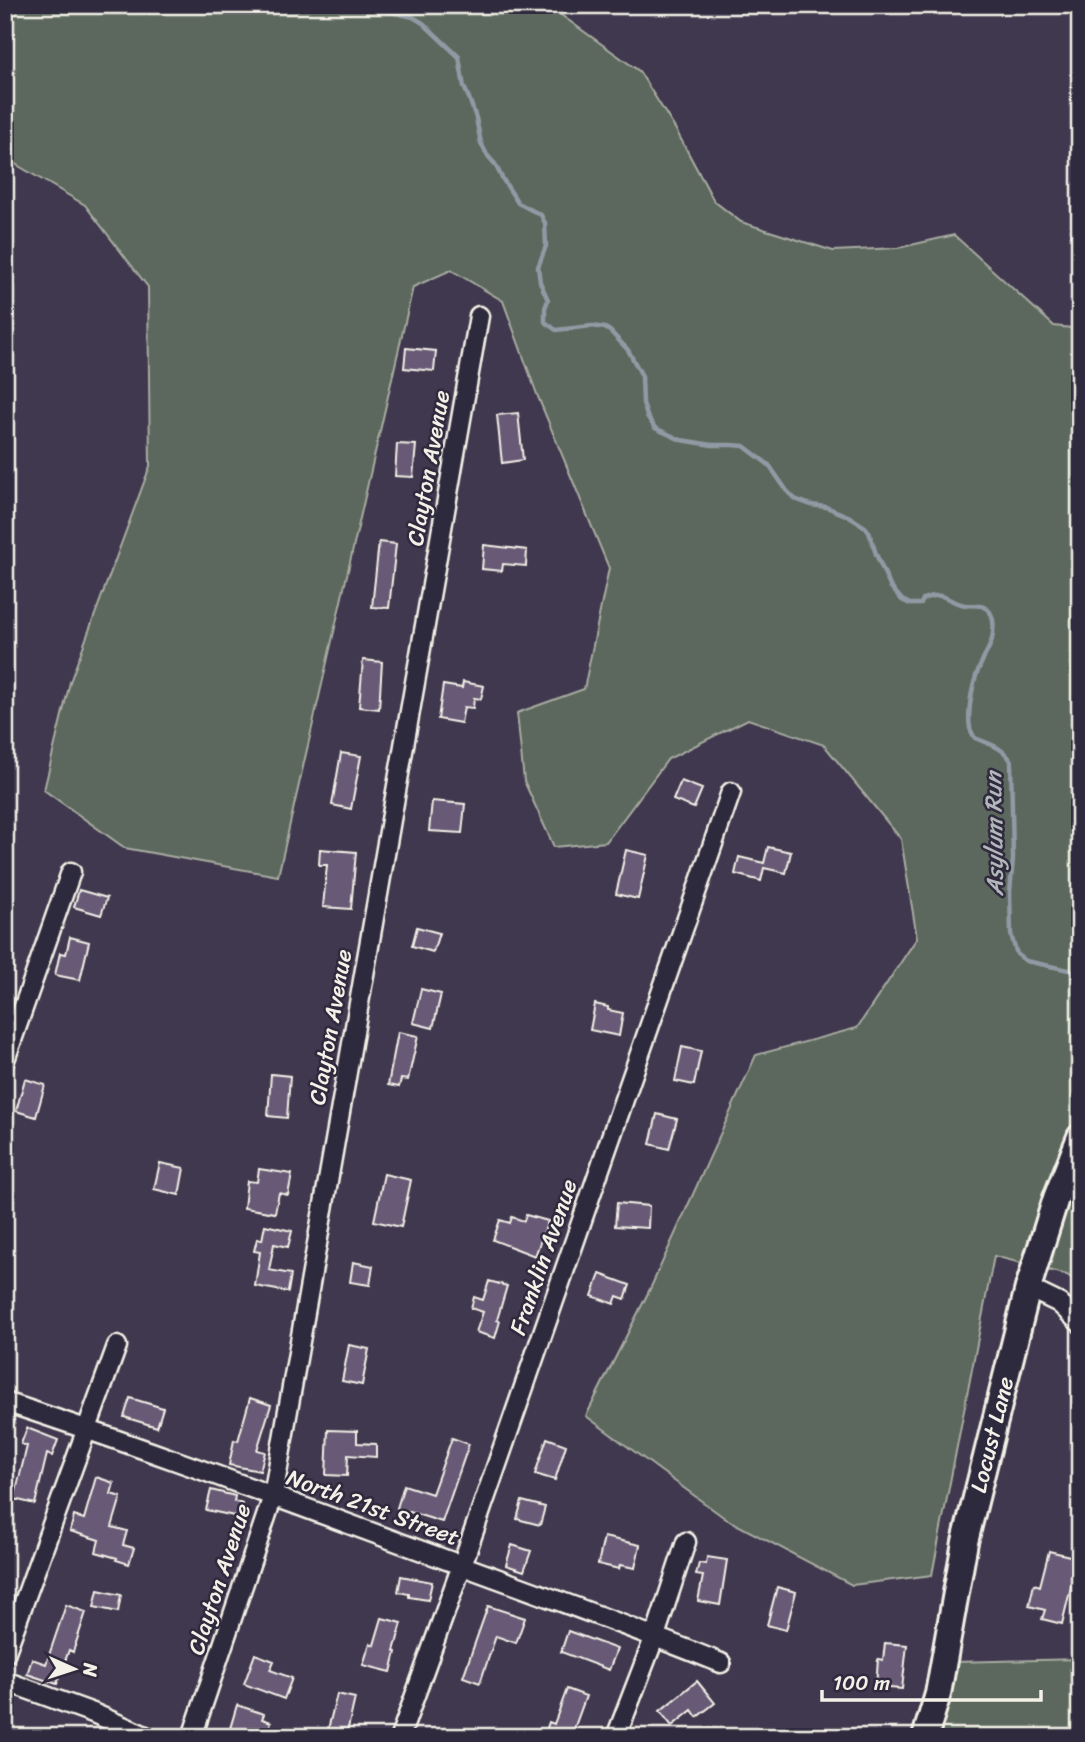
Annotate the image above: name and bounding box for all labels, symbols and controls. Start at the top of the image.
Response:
street label: Clayton Avenue [395,387,462,549]
water label: Asylum Run [972,769,1016,897]
street label: Clayton Avenue [297,946,364,1108]
street label: Franklin Avenue [498,1173,589,1341]
street label: Locust Lane [958,1372,1026,1497]
street label: North 21st Street [280,1457,465,1558]
street label: Clayton Avenue [176,1498,263,1660]
north arrow [38,1634,108,1704]
scale bar [822,1658,1041,1702]
text: N [74,1661,107,1678]
text: 100 m [833,1664,890,1702]

